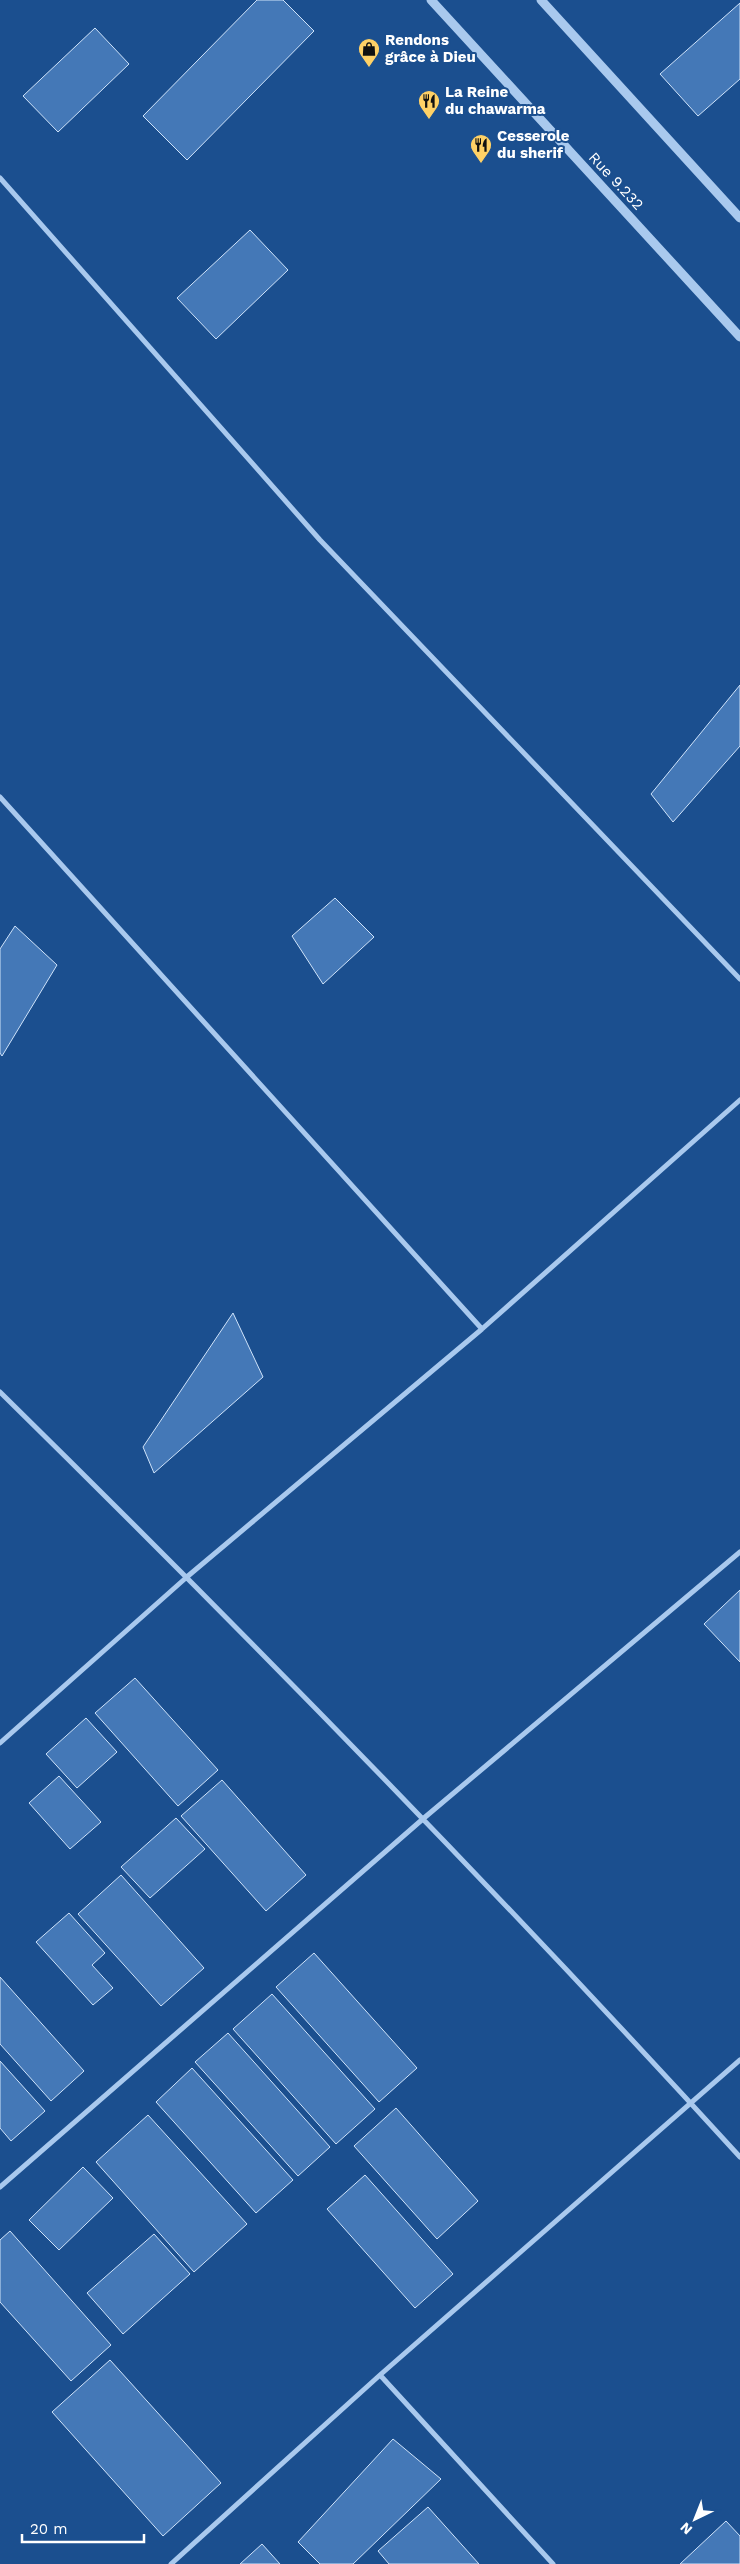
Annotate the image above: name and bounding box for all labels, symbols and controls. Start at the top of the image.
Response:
place label: Rendons grâce à Dieu [385,31,476,66]
shop icon: Rendons grâce à Dieu [357,37,381,68]
place label: La Reine du chawarma [445,83,546,118]
restaurant icon: La Reine du chawarma [417,89,441,120]
place label: Cesserole du sherif [497,127,570,162]
restaurant icon: Cesserole du sherif [469,133,493,164]
street label: Rue 9.232 [585,148,647,214]
north arrow [670,2494,720,2544]
scale bar [22,2512,145,2544]
text: N [677,2519,695,2538]
text: 20 m [30,2520,68,2538]

